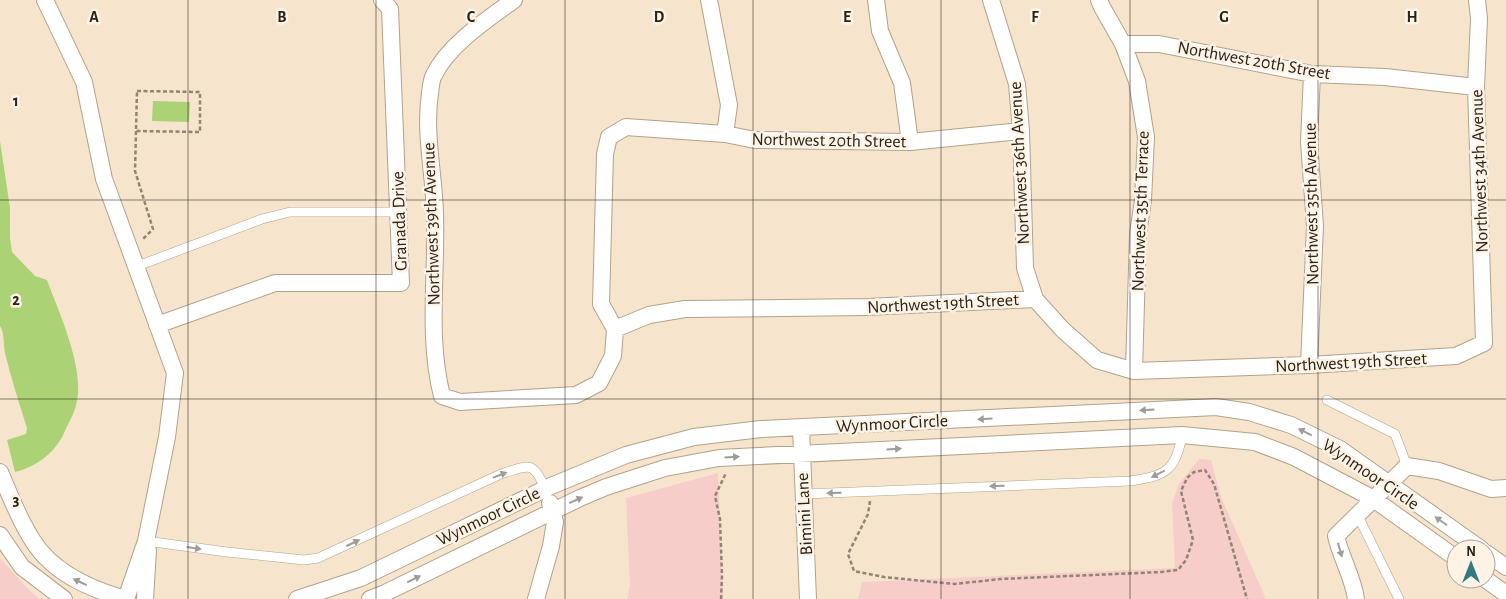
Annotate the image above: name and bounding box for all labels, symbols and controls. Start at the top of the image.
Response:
text: A [89,9,99,25]
text: B [277,9,287,25]
text: C [467,9,476,25]
text: D [654,9,665,25]
text: E [843,9,851,25]
text: F [1031,9,1039,25]
text: G [1219,9,1229,25]
text: H [1406,9,1418,25]
street label: Northwest 20th Street [1176,39,1332,83]
street label: Northwest 36th Avenue [1007,81,1033,245]
street label: Northwest 34th Avenue [1468,89,1492,253]
text: 1 [13,93,19,109]
street label: Northwest 35th Avenue [1302,123,1322,285]
street label: Northwest 35th Terrace [1129,130,1153,292]
street label: Northwest 20th Street [751,131,907,151]
street label: Northwest 39th Avenue [420,142,444,306]
street label: Granada Drive [389,171,411,271]
street label: Northwest 19th Street [867,291,1020,317]
text: 2 [12,292,20,308]
street label: Northwest 19th Street [1275,350,1428,376]
one-way arrow [1139,407,1155,415]
street label: Wynmoor Circle [836,412,949,436]
one-way arrow [976,415,992,423]
one-way arrow [1298,428,1313,436]
street label: Wynmoor Circle [1319,436,1422,514]
one-way arrow [886,445,902,453]
one-way arrow [724,453,740,461]
one-way arrow [1151,470,1165,478]
one-way arrow [493,471,508,478]
street label: Bimini Lane [794,472,816,556]
one-way arrow [989,482,1005,490]
street label: Wynmoor Circle [434,484,543,550]
one-way arrow [826,489,842,497]
text: 3 [13,492,20,508]
one-way arrow [569,496,583,504]
one-way arrow [1434,516,1448,526]
one-way arrow [346,539,360,547]
north arrow [1446,539,1496,589]
one-way arrow [1336,542,1344,557]
one-way arrow [186,544,202,552]
text: N [1466,545,1476,559]
one-way arrow [407,575,421,583]
one-way arrow [72,578,87,586]

